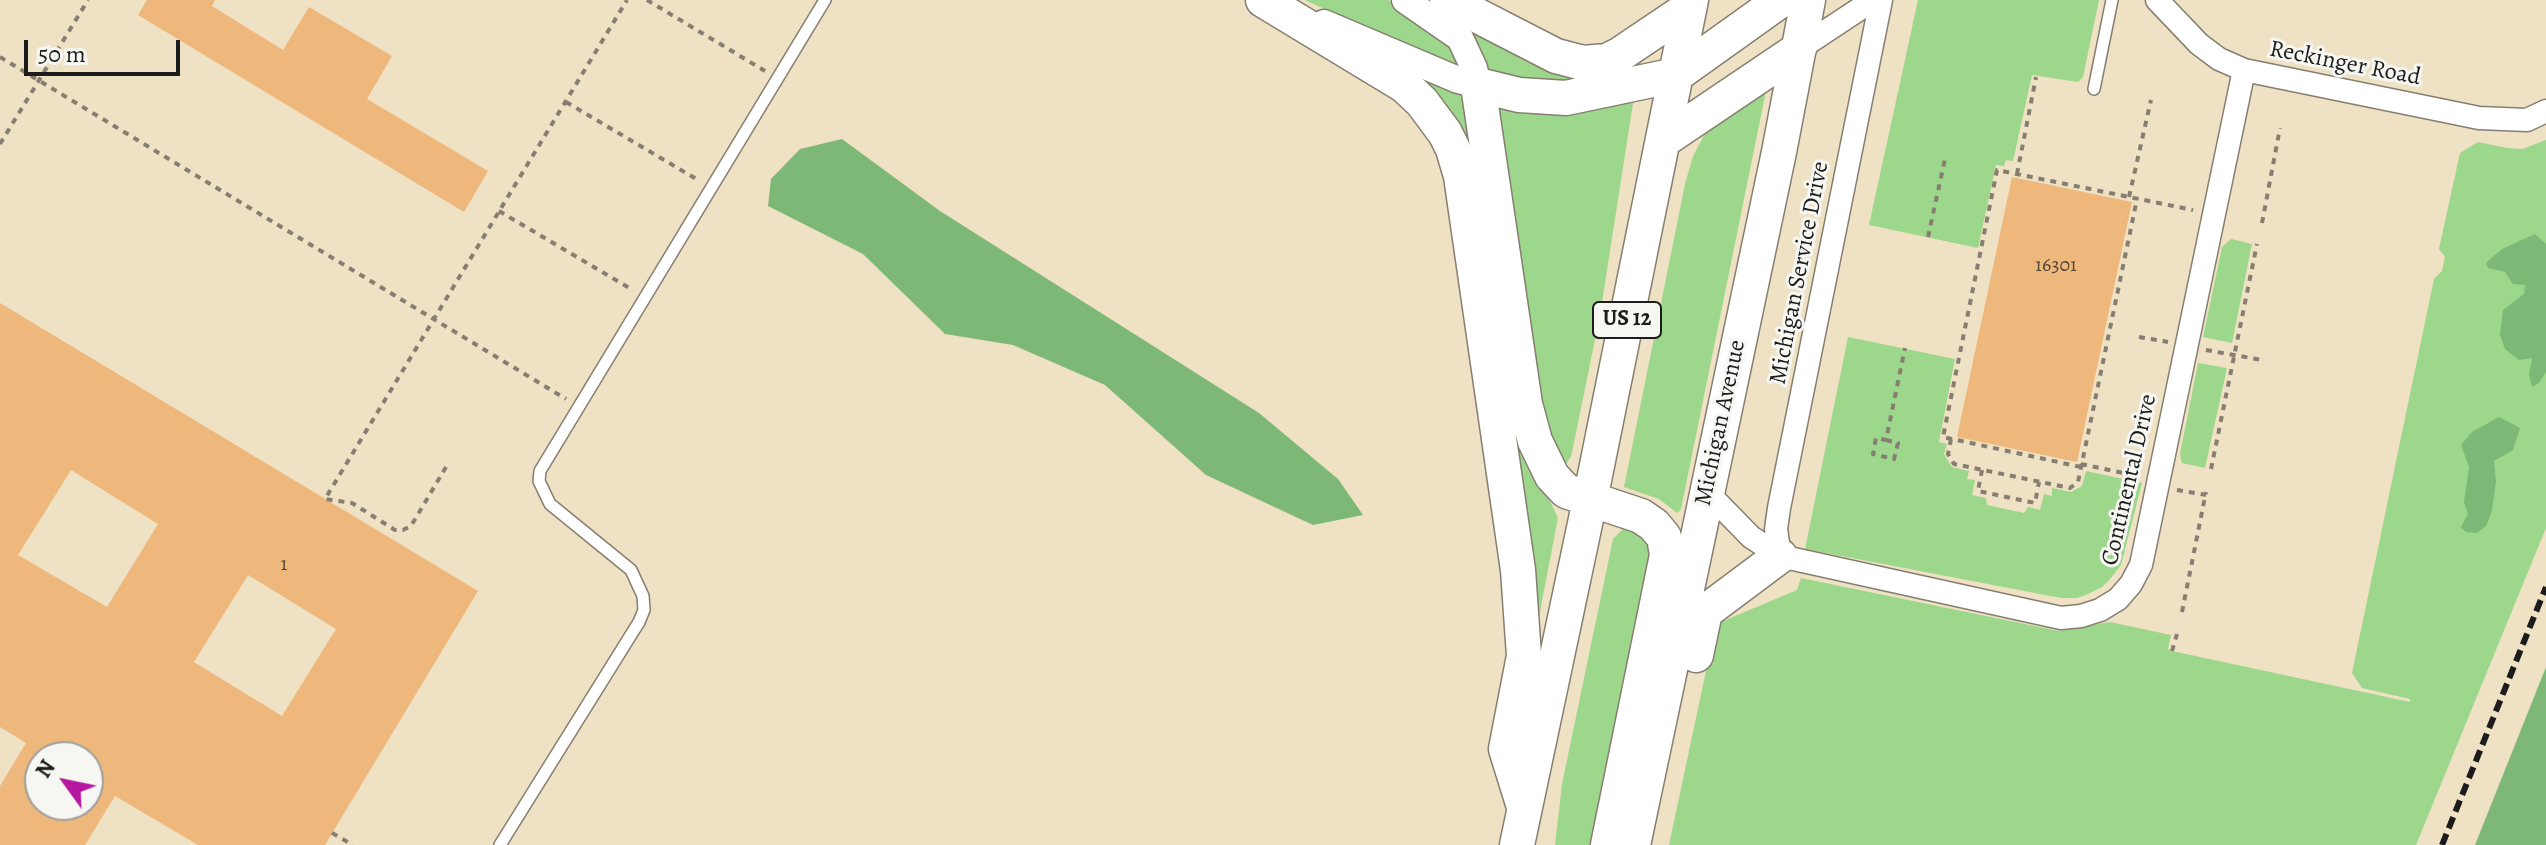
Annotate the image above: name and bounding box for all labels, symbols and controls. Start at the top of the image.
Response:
scale bar [28,24,184,74]
street label: Reckinger Road [2267,35,2423,93]
text: 50 m [38,38,86,70]
street label: Michigan Service Drive [1764,159,1836,387]
house number: 16301 [2035,254,2077,278]
road number: US 12 [1593,302,1661,338]
street label: Michigan Avenue [1689,337,1753,509]
street label: Continental Drive [2096,392,2164,568]
house number: 1 [281,553,287,577]
north arrow [24,741,104,821]
text: N [29,754,62,784]

